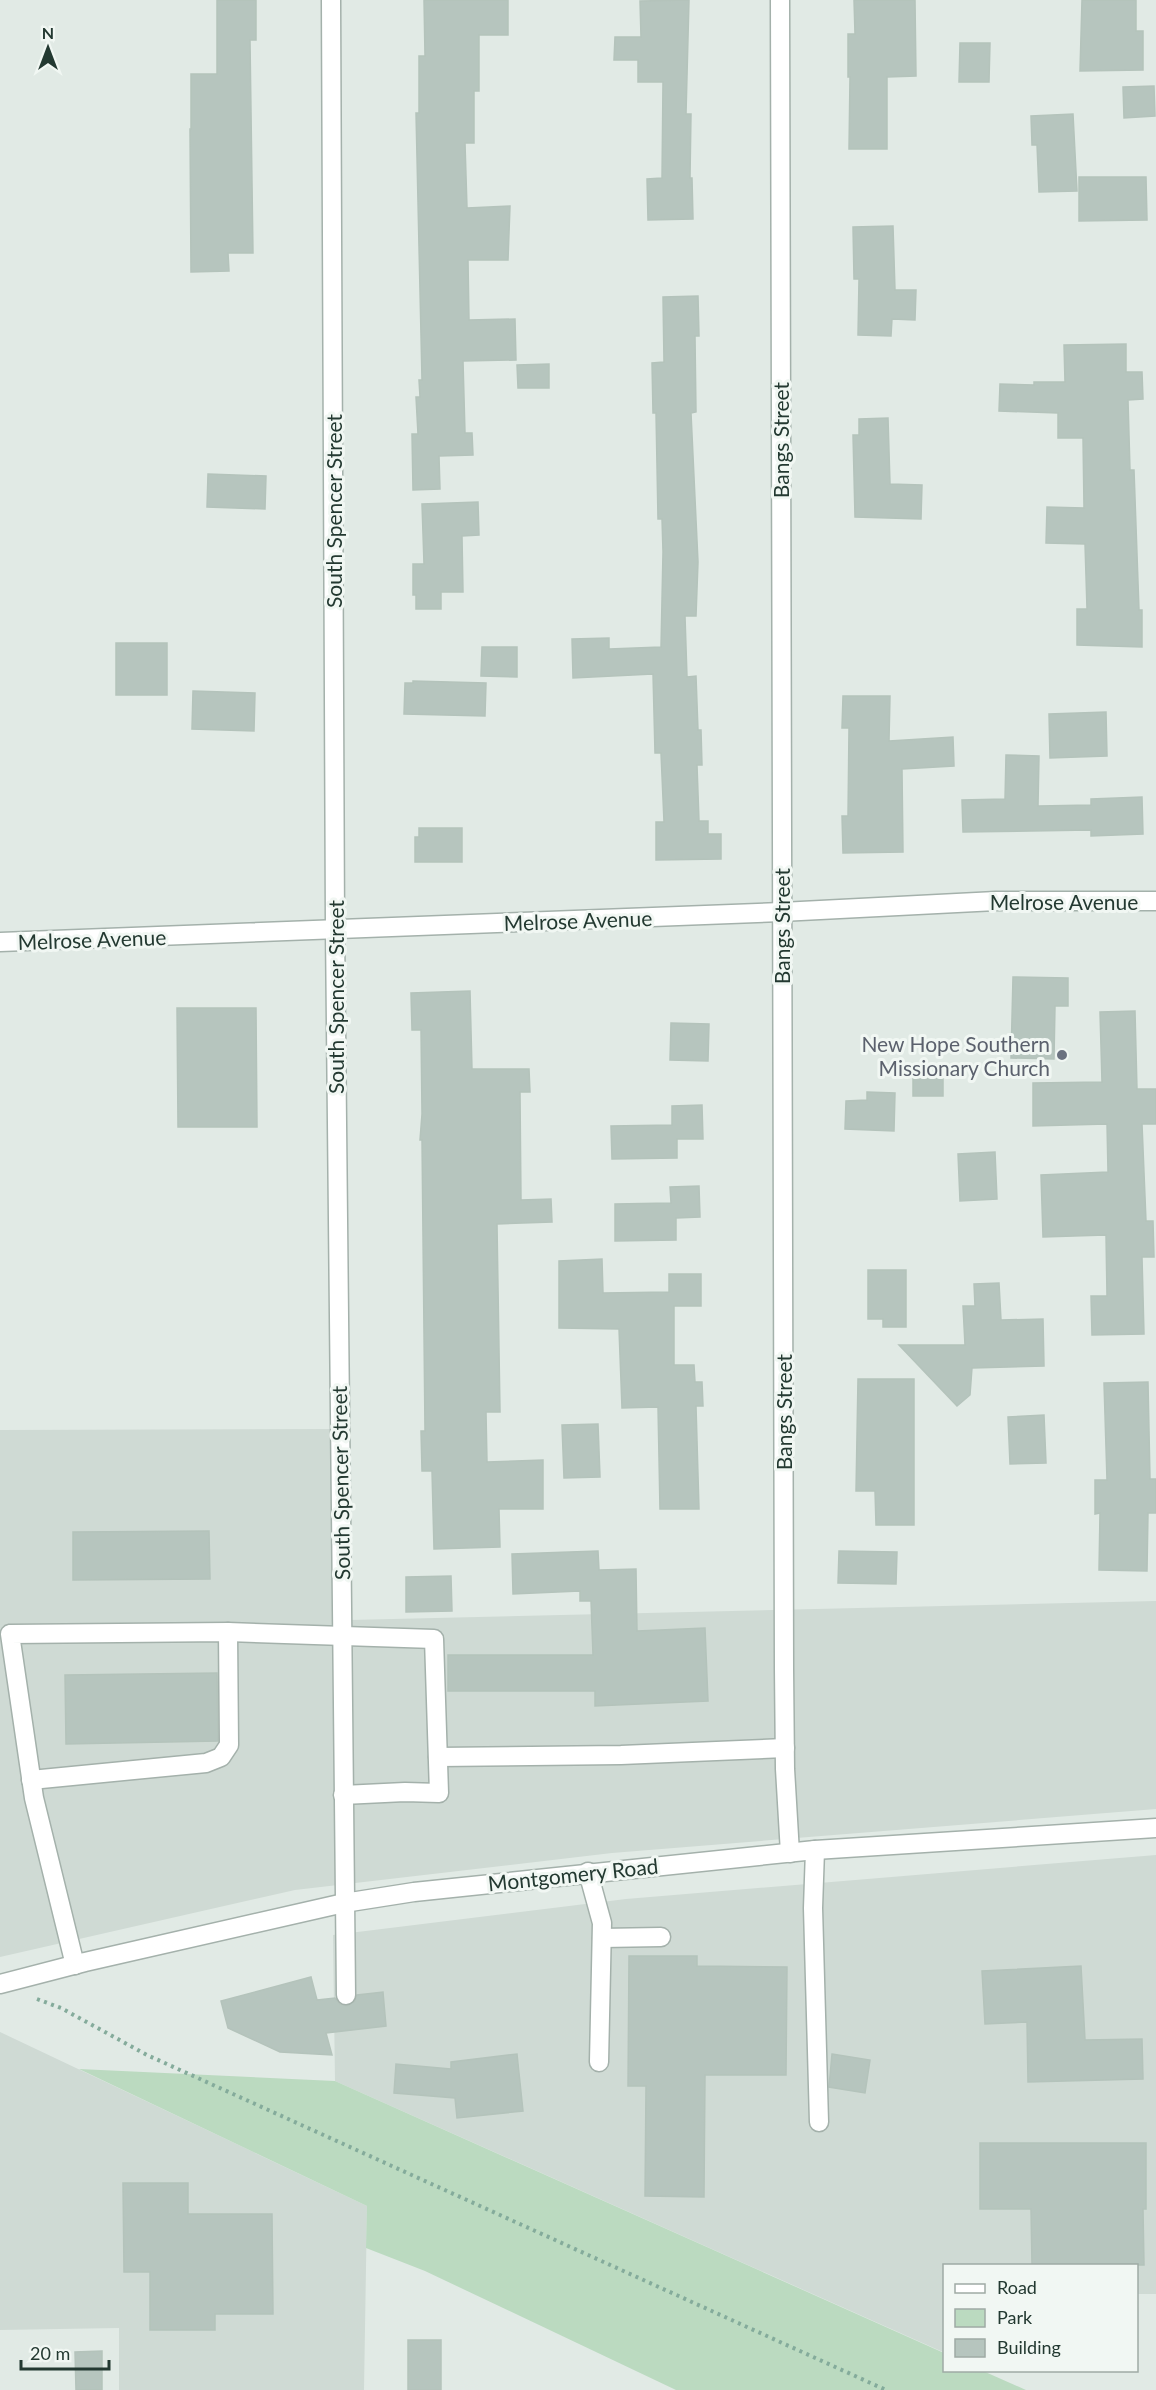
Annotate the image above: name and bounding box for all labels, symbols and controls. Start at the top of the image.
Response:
north arrow [18,18,78,78]
text: N [42,23,54,42]
street label: Bangs Street [768,381,793,498]
street label: South Spencer Street [321,413,346,608]
street label: Bangs Street [769,867,794,984]
street label: Melrose Avenue [990,889,1138,914]
street label: South Spencer Street [323,899,348,1094]
street label: Melrose Avenue [503,905,653,935]
street label: Melrose Avenue [17,924,167,954]
place label: New Hope Southern Missionary Church [861,1031,1050,1080]
marker: New Hope Southern Missionary Church [1055,1048,1069,1062]
street label: Bangs Street [771,1353,796,1470]
street label: South Spencer Street [326,1385,354,1580]
street label: Montgomery Road [487,1853,659,1895]
legend [943,2264,1138,2372]
text: Road [997,2276,1037,2298]
text: Park [997,2306,1033,2328]
scale bar [21,2333,110,2371]
text: Building [997,2336,1061,2358]
text: 20 m [30,2342,70,2364]

